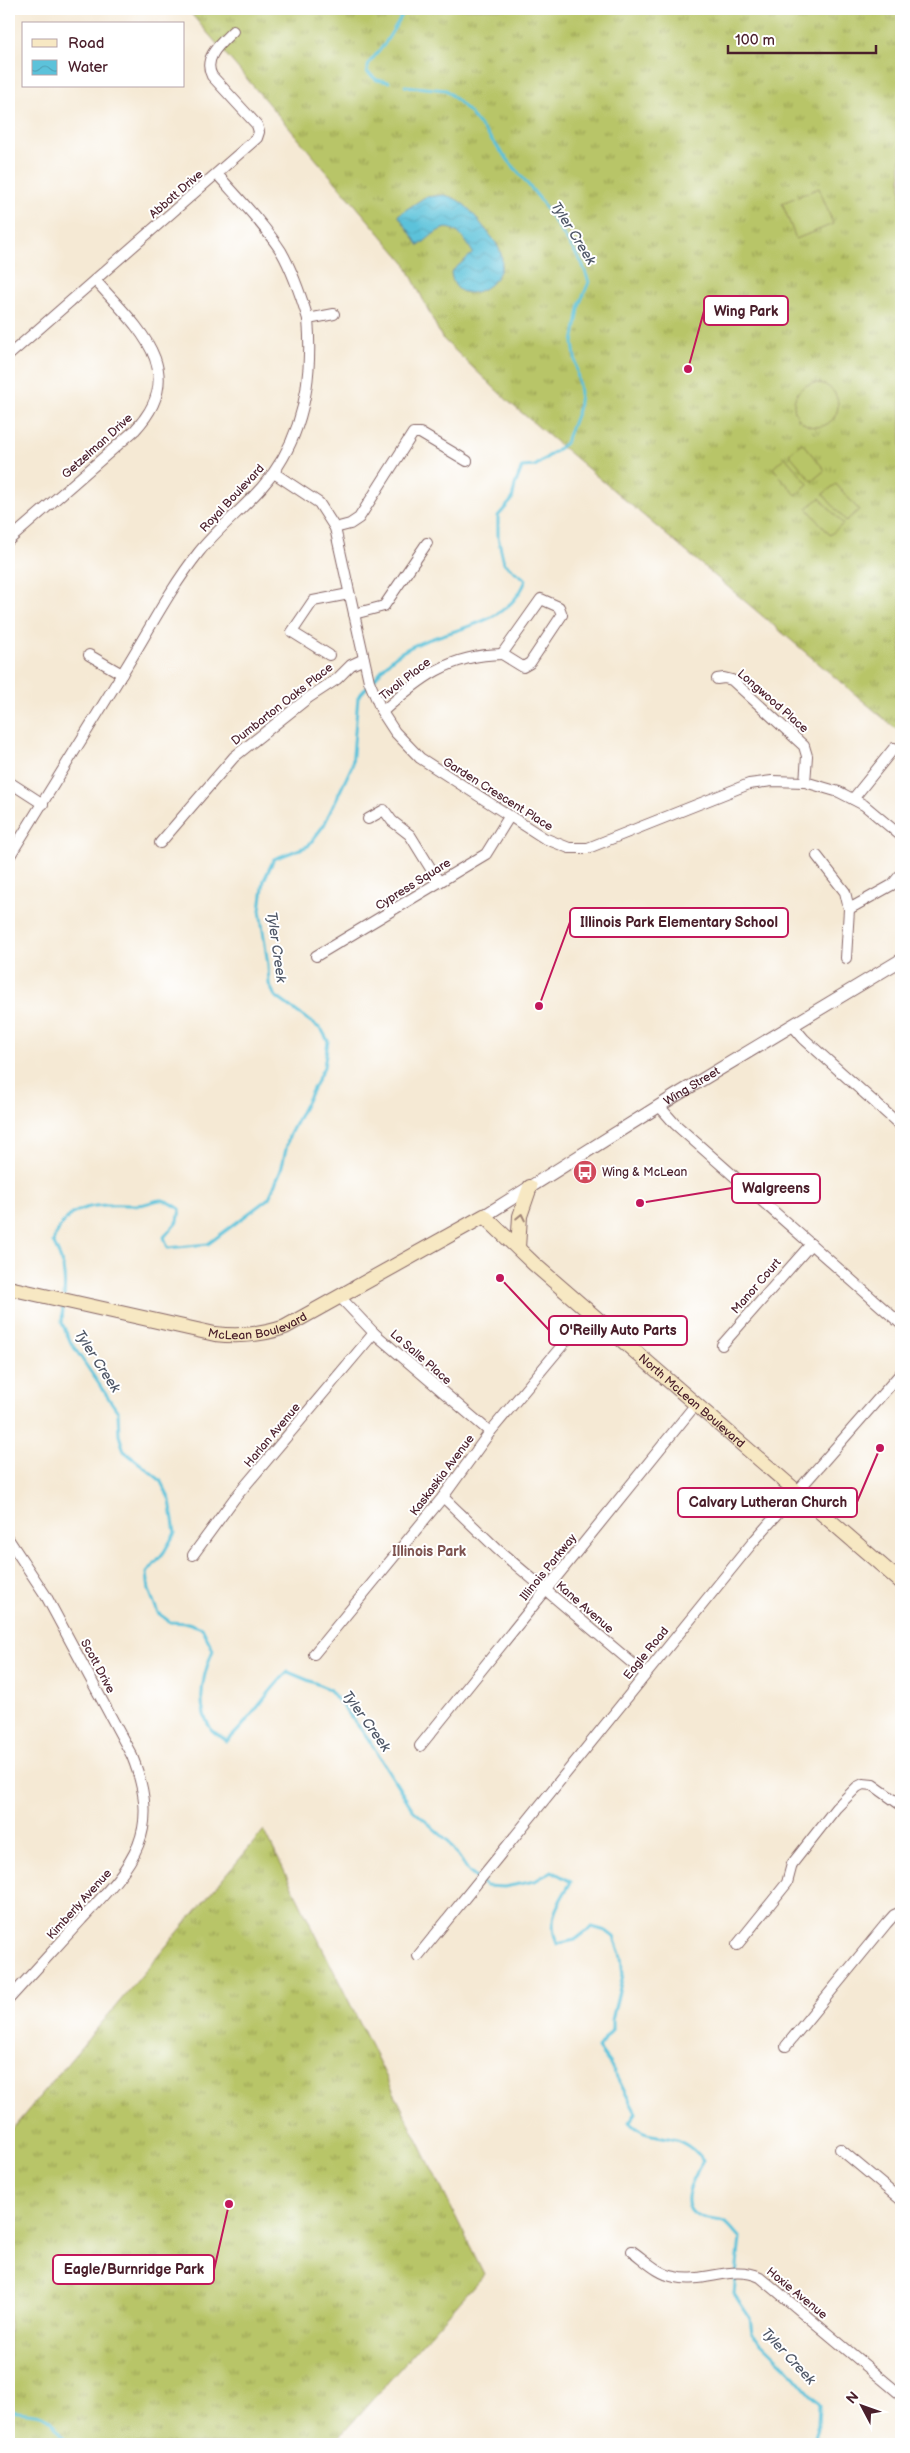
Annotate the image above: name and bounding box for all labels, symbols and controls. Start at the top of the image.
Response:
legend [22,22,185,88]
scale bar [728,22,875,54]
text: 100 m [735,31,775,50]
text: Road [68,34,104,53]
text: Water [68,58,108,77]
street label: Abbott Drive [146,167,206,222]
water label: Tyler Creek [547,199,600,269]
callout: Wing Park [704,296,788,325]
text: Wing Park [714,303,779,320]
street label: Getzelman Drive [59,411,136,482]
street label: Royal Boulevard [197,461,268,536]
street label: Tivoli Place [377,655,434,704]
street label: Dumbarton Oaks Place [228,660,336,749]
street label: Longwood Place [734,666,811,736]
street label: Garden Crescent Place [440,754,556,834]
street label: Cypress Square [373,855,454,914]
callout: Illinois Park Elementary School [570,908,788,937]
water label: Tyler Creek [263,911,290,985]
text: Illinois Park Elementary School [580,914,778,931]
street label: Wing Street [661,1064,723,1109]
bus stop icon: Wing & McLean [572,1159,598,1185]
place label: Wing & McLean [602,1165,687,1180]
callout: Walgreens [732,1174,820,1203]
text: Walgreens [742,1180,810,1197]
one-way arrow [515,1212,526,1221]
street label: Manor Court [728,1255,785,1317]
street label: McLean Boulevard [206,1309,310,1343]
callout: O'Reilly Auto Parts [549,1316,687,1345]
text: O'Reilly Auto Parts [559,1322,677,1339]
water label: Tyler Creek [71,1327,125,1397]
street label: La Salle Place [387,1327,454,1388]
street label: North McLean Boulevard [635,1351,748,1451]
street label: Harlan Avenue [241,1400,304,1471]
street label: Kaskaskia Avenue [407,1432,478,1519]
callout: Calvary Lutheran Church [678,1488,857,1517]
text: Calvary Lutheran Church [689,1494,847,1511]
street label: Illinois Parkway [517,1530,580,1604]
district label: Illinois Park [392,1543,467,1560]
street label: Kane Avenue [553,1578,617,1637]
street label: Eagle Road [621,1624,672,1683]
street label: Scott Drive [77,1637,118,1696]
water label: Tyler Creek [339,1687,395,1756]
street label: Kimberly Avenue [44,1866,115,1943]
callout: Eagle/Burnridge Park [53,2255,214,2284]
text: Eagle/Burnridge Park [64,2261,205,2278]
street label: Hoxie Avenue [763,2264,830,2323]
water label: Tyler Creek [758,2324,820,2389]
north arrow [838,2380,888,2430]
text: N [843,2388,862,2407]

